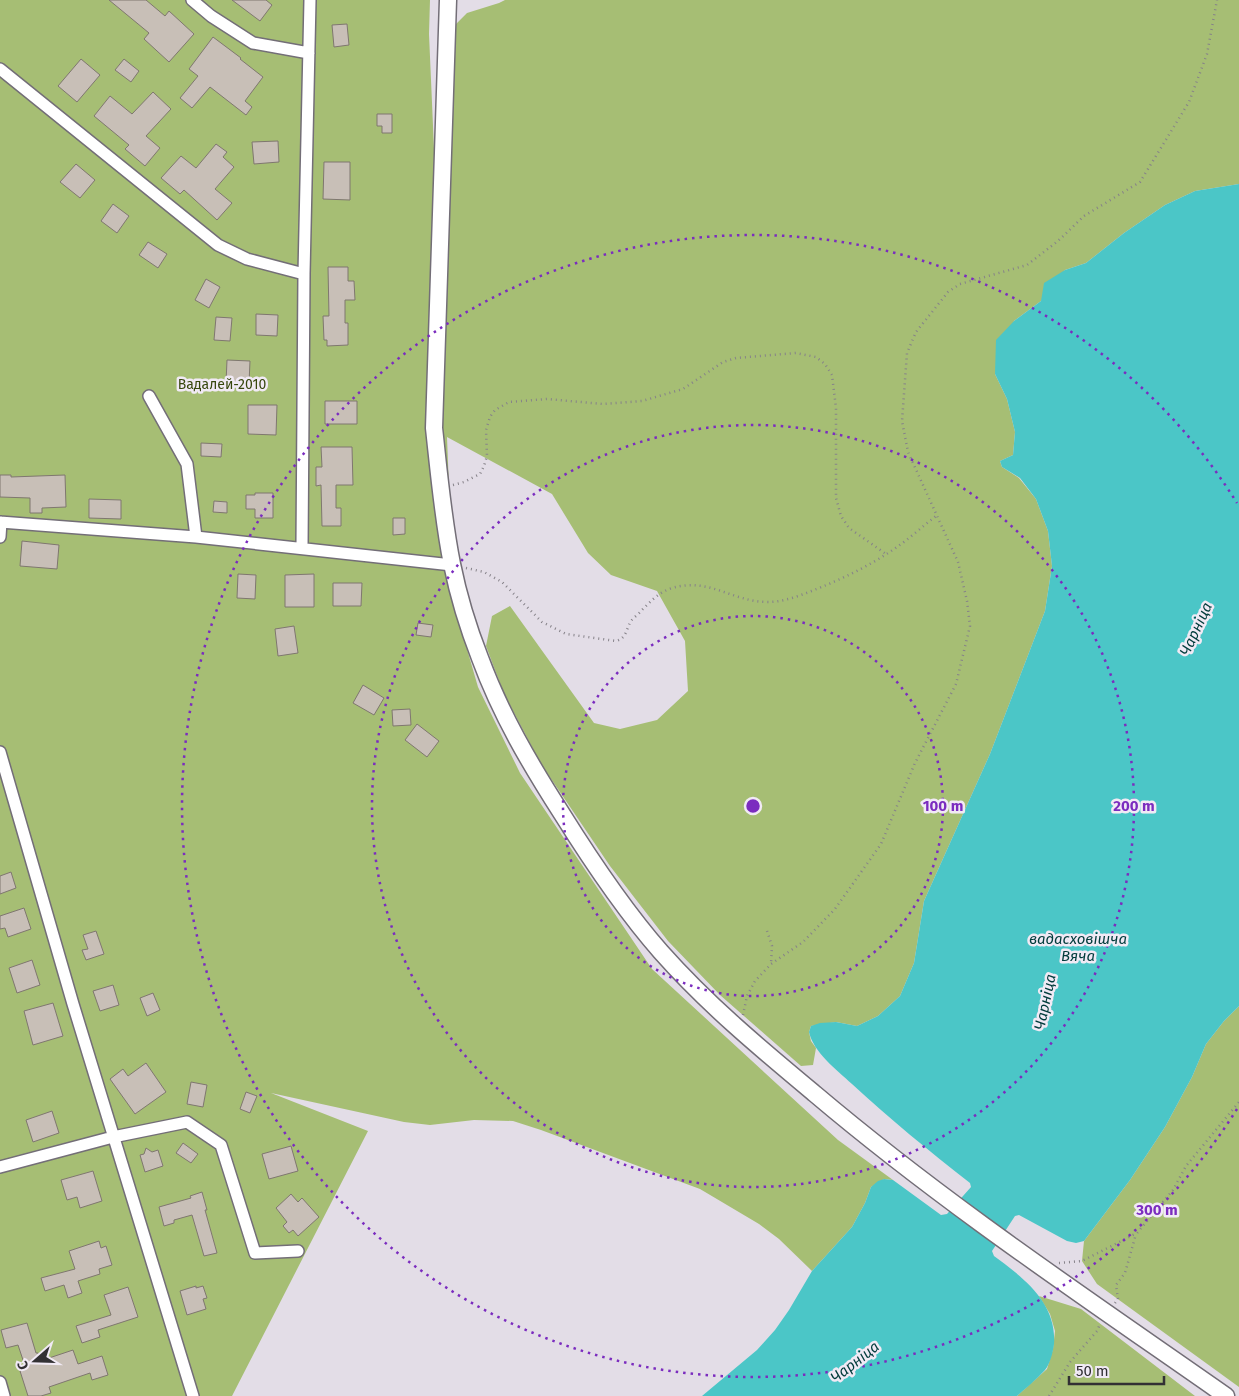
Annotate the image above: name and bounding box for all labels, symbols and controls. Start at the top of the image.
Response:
park label: Вадалей-2010 [178,376,267,393]
water label: Чарніца [1176,600,1216,658]
centre of rings [744,797,762,815]
text: 100 m [923,797,963,815]
text: 200 m [1113,797,1155,815]
water label: вадасховішча Вяча [1029,930,1127,965]
water label: Чарніца [1030,972,1060,1032]
text: 300 m [1135,1201,1178,1219]
north arrow [10,1336,60,1386]
water label: Чарніца [827,1338,883,1386]
scale bar [1069,1354,1164,1386]
text: С [14,1359,33,1372]
text: 50 m [1076,1362,1109,1380]

